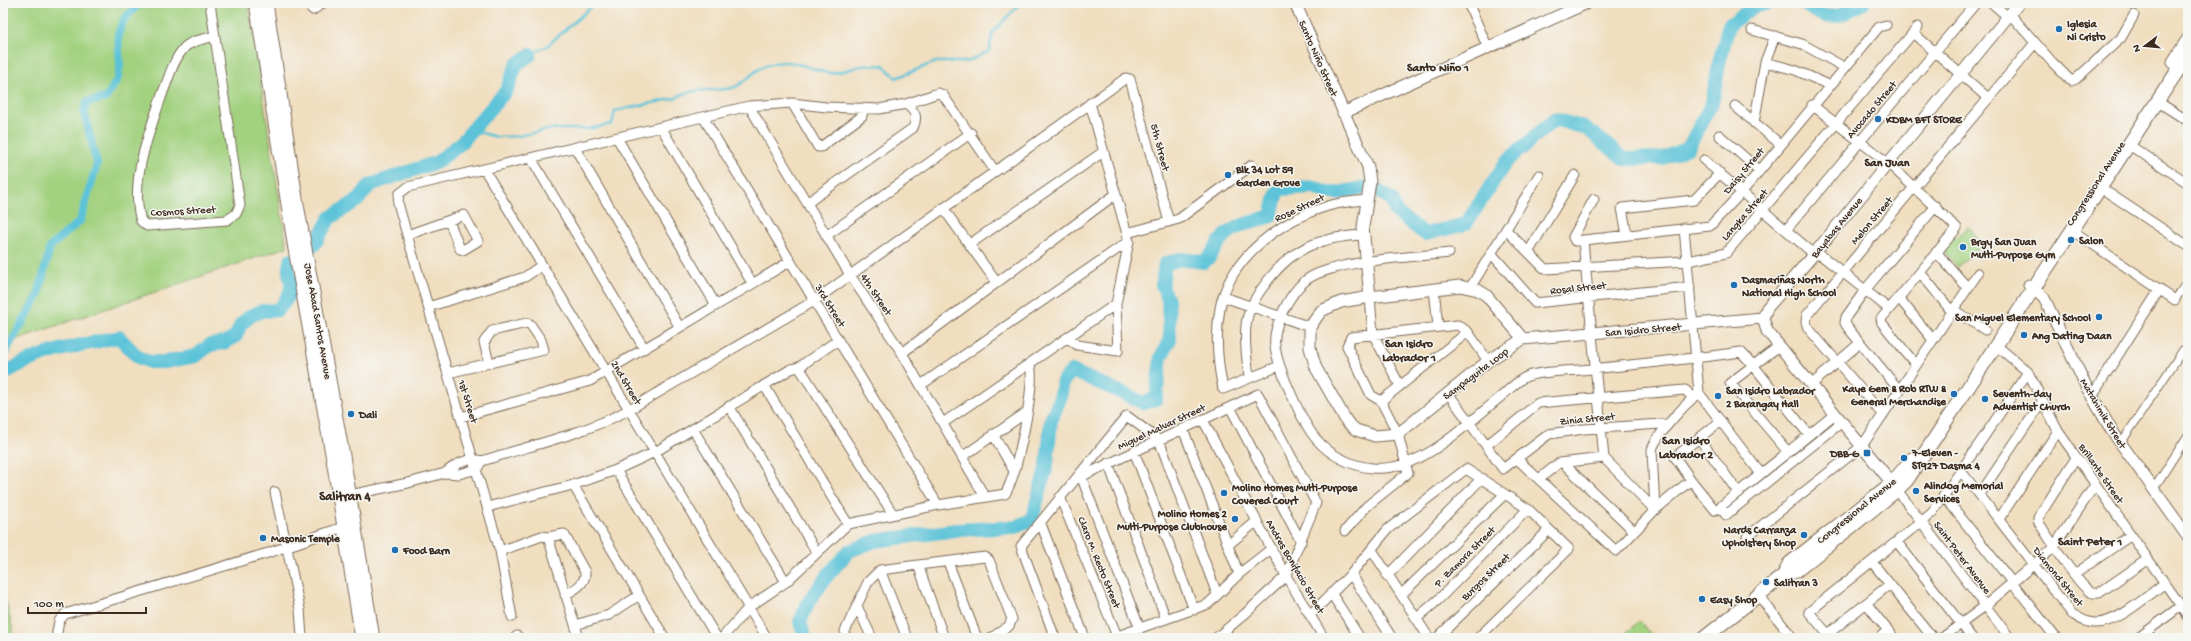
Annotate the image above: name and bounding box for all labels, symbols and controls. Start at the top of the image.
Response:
street label: Santo Niño Street [1295,19,1340,100]
place label: Iglesia Ni Cristo [2067,19,2106,44]
marker: Iglesia Ni Cristo [2054,24,2064,34]
north arrow [2125,26,2165,66]
text: N [2131,43,2144,53]
district label: Santo Niño 1 [1407,62,1469,76]
street label: Avocado Street [1845,78,1901,141]
marker: KDBM BFT STORE [1873,114,1883,124]
place label: KDBM BFT STORE [1885,115,1963,127]
street label: 5th Street [1147,123,1171,174]
street label: Congressional Avenue [2065,139,2129,229]
street label: Daisy Street [1721,144,1768,198]
district label: San Juan [1864,157,1910,171]
place label: Blk 34 Lot 59 Garden Grove [1235,164,1301,190]
marker: Blk 34 Lot 59 Garden Grove [1223,170,1233,180]
street label: Langka Street [1720,186,1772,244]
street label: Rose Street [1273,192,1328,225]
street label: Melon Street [1849,194,1897,248]
street label: Bayabas Avenue [1809,195,1866,262]
street label: Cosmos Street [150,204,217,220]
marker: Salon [2066,235,2076,245]
place label: Salon [2079,236,2104,248]
place label: Brgy San Juan Multi-Purpose Gym [1970,237,2055,262]
marker: Brgy San Juan Multi-Purpose Gym [1958,242,1968,252]
street label: Jose Abad Santos Avenue [301,262,333,381]
street label: 4th Street [857,272,894,319]
place label: Dasmariñas North National High School [1741,274,1837,301]
street label: Rosal Street [1550,280,1608,298]
marker: Dasmariñas North National High School [1729,280,1739,290]
street label: 3rd Street [811,282,848,331]
place label: San Miguel Elementary School [1955,312,2092,326]
marker: San Miguel Elementary School [2094,312,2104,322]
street label: San Isidro Street [1605,322,1683,340]
marker: Ang Dating Daan [2019,330,2029,340]
place label: Ang Dating Daan [2031,330,2112,344]
district label: San Isidro Labrador 1 [1382,338,1436,366]
street label: Sampaguita Loop [1441,346,1512,403]
street label: 2nd Street [608,359,644,408]
street label: 1st Street [454,377,480,426]
street label: Matahimik Street [2077,377,2129,453]
place label: Kaye Gem & Rob RTW & General Merchandise [1842,384,1947,409]
place label: San Isidro Labrador 2 Barangay Hall [1726,386,1816,412]
place label: Seventh-day Adventist Church [1992,388,2070,414]
marker: Kaye Gem & Rob RTW & General Merchandise [1949,389,1959,399]
marker: San Isidro Labrador 2 Barangay Hall [1713,391,1723,401]
marker: Seventh-day Adventist Church [1980,394,1990,404]
street label: Miguel Malvar Street [1116,402,1209,453]
marker: Dali [346,409,356,419]
place label: Dali [358,410,378,422]
street label: Zinia Street [1559,411,1617,429]
district label: San Isidro Labrador 2 [1659,435,1713,463]
street label: Brillante Street [2075,441,2126,508]
marker: DBB-G [1862,448,1872,458]
place label: 7-Eleven - ST927 Dasma 4 [1911,448,1980,473]
place label: DBB-G [1829,449,1860,461]
marker: 7-Eleven - ST927 Dasma 4 [1899,453,1909,463]
street label: Congressional Avenue [1815,476,1900,547]
place label: Alindog Memorial Services [1923,481,2004,506]
place label: Molino Homes Multi-Purpose Covered Court [1231,482,1359,508]
marker: Alindog Memorial Services [1911,486,1921,496]
marker: Molino Homes Multi-Purpose Covered Court [1219,488,1229,498]
district label: Salitran 4 [319,490,372,505]
place label: Molino Homes 2 Multi-Purpose Clubhouse [1117,509,1228,534]
marker: Molino Homes 2 Multi-Purpose Clubhouse [1230,514,1240,524]
street label: Claro M. Recto Street [1074,515,1123,612]
street label: Andres Bonifacio Street [1262,517,1328,617]
street label: Saint Peter Avenue [1930,520,1993,597]
street label: P. Zamora Street [1432,524,1499,591]
place label: Nards Carranza Upholstery Shop [1722,525,1797,550]
marker: Nards Carranza Upholstery Shop [1799,530,1809,540]
marker: Masonic Temple [258,533,268,543]
place label: Masonic Temple [271,534,341,546]
district label: Saint Peter 1 [2058,536,2122,550]
street label: Diamond Street [2029,544,2086,610]
marker: Food Barn [390,545,400,555]
place label: Food Barn [402,546,451,558]
street label: Burgos Street [1459,550,1514,604]
marker: Salitran 3 [1761,577,1771,587]
place label: Salitran 3 [1774,577,1818,590]
scale bar [28,589,146,615]
marker: Easy Shop [1697,594,1707,604]
place label: Easy Shop [1709,595,1758,607]
text: 100 m [33,598,64,612]

